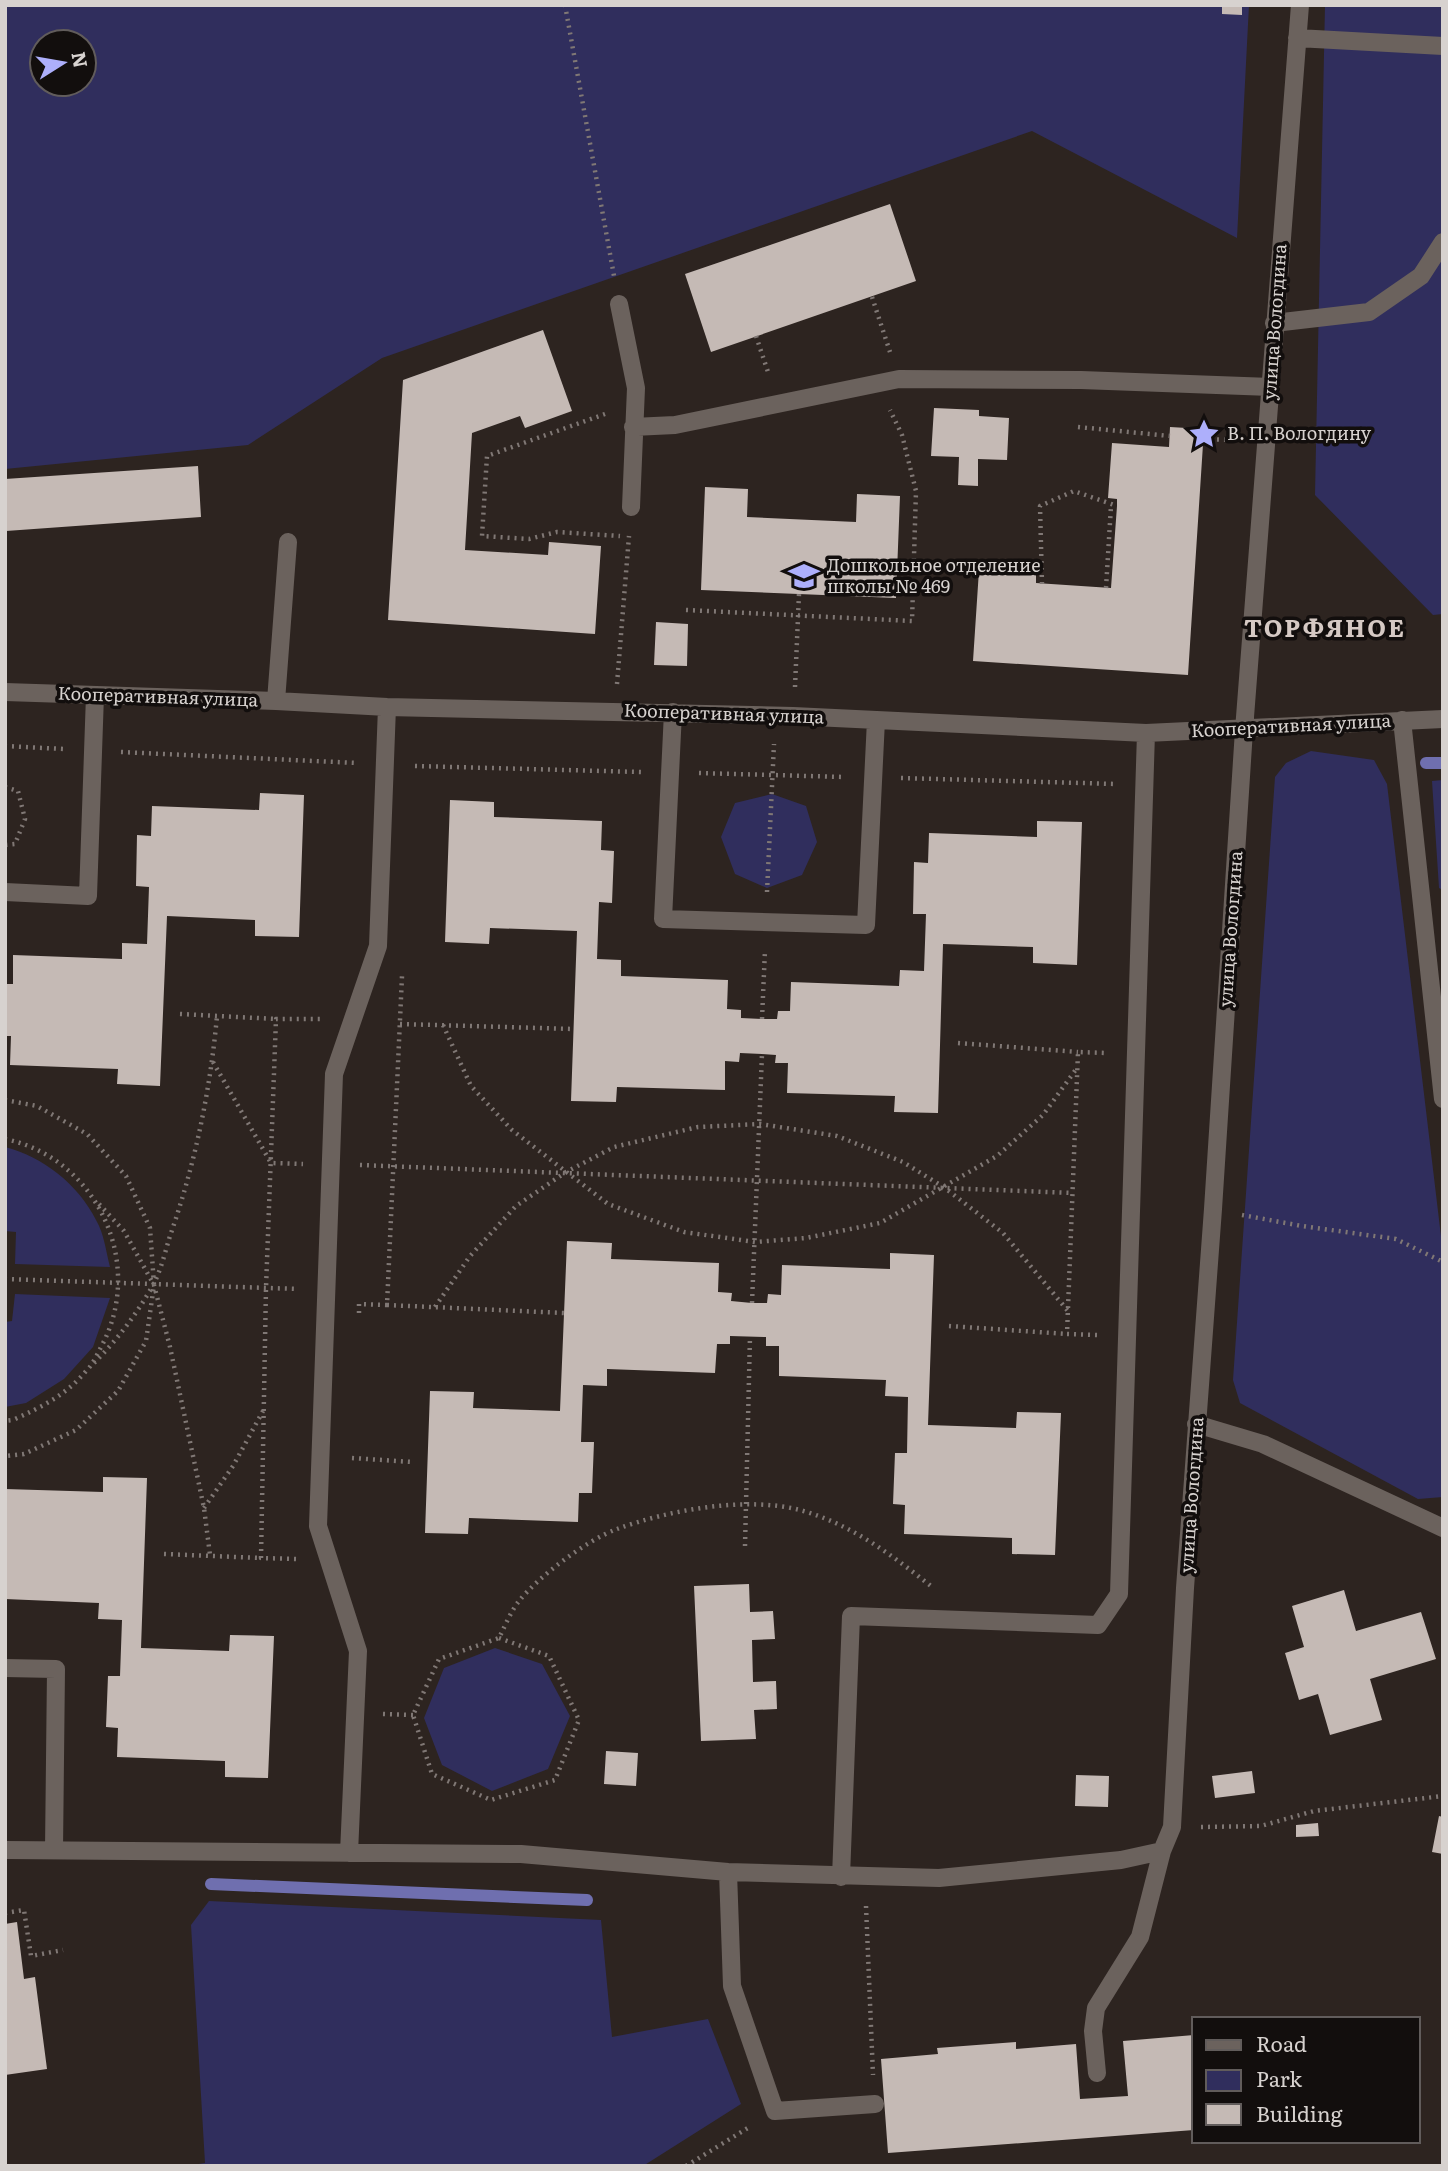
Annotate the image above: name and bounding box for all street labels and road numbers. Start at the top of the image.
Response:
street label: улица Вологдина [1255,242,1292,401]
street label: Кооперативная улица [57,679,259,713]
street label: Кооперативная улица [623,696,825,730]
street label: Кооперативная улица [1190,706,1392,743]
street label: улица Вологдина [1211,849,1248,1008]
street label: улица Вологдина [1172,1415,1209,1574]

